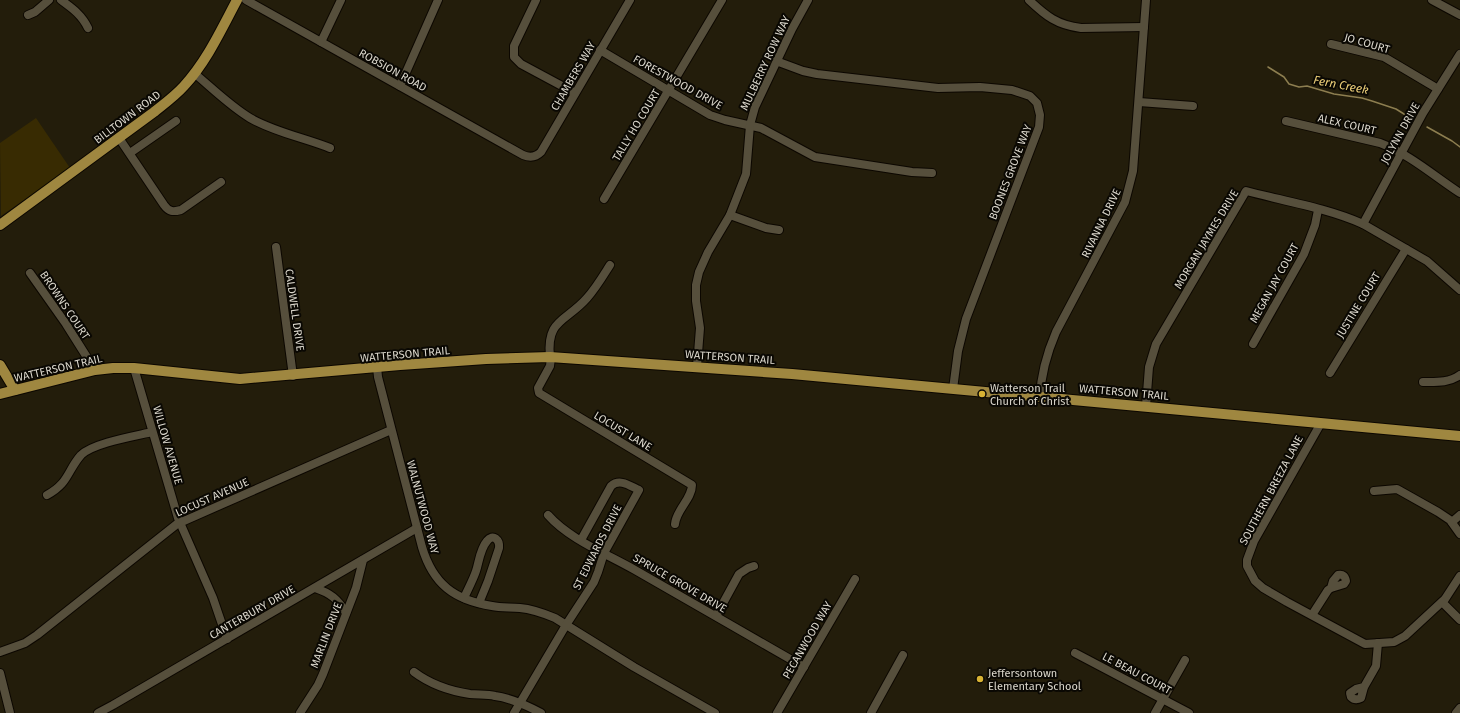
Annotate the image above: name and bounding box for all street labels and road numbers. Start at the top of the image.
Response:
street label: MULBERRY ROW WAY [738,14,793,113]
street label: JO COURT [1343,31,1391,56]
street label: CHAMBERS WAY [548,39,598,113]
street label: ROBSION ROAD [357,46,429,94]
street label: FORESTWOOD DRIVE [631,53,725,112]
street label: TALLY HO COURT [610,87,663,163]
street label: BILLTOWN ROAD [91,88,163,147]
street label: JOLYNN DRIVE [1378,100,1423,166]
street label: ALEX COURT [1316,111,1378,138]
street label: BOONES GROVE WAY [986,123,1035,222]
street label: RIVANNA DRIVE [1079,186,1124,260]
street label: MORGAN JAYMES DRIVE [1172,187,1241,291]
street label: MEGAN JAY COURT [1247,241,1302,325]
street label: CALDWELL DRIVE [282,268,307,352]
street label: BROWNS COURT [37,269,92,342]
street label: JUSTINE COURT [1334,270,1383,341]
street label: WATTERSON TRAIL [360,344,451,365]
street label: WATTERSON TRAIL [685,348,776,367]
street label: WATTERSON TRAIL [13,352,104,385]
street label: WATTERSON TRAIL [1079,382,1170,403]
street label: WILLOW AVENUE [150,404,185,486]
street label: LOCUST LANE [591,409,654,454]
street label: SOUTHERN BREEZA LANE [1237,433,1306,547]
street label: WALNUTWOOD WAY [404,459,441,555]
street label: LOCUST AVENUE [173,475,251,519]
street label: ST EDWARDS DRIVE [570,502,625,592]
street label: SPRUCE GROVE DRIVE [631,551,729,616]
street label: CANTERBURY DRIVE [207,583,297,642]
street label: PECANWOOD WAY [780,599,835,681]
street label: MARLIN DRIVE [308,600,345,670]
street label: LE BEAU COURT [1100,650,1174,697]

